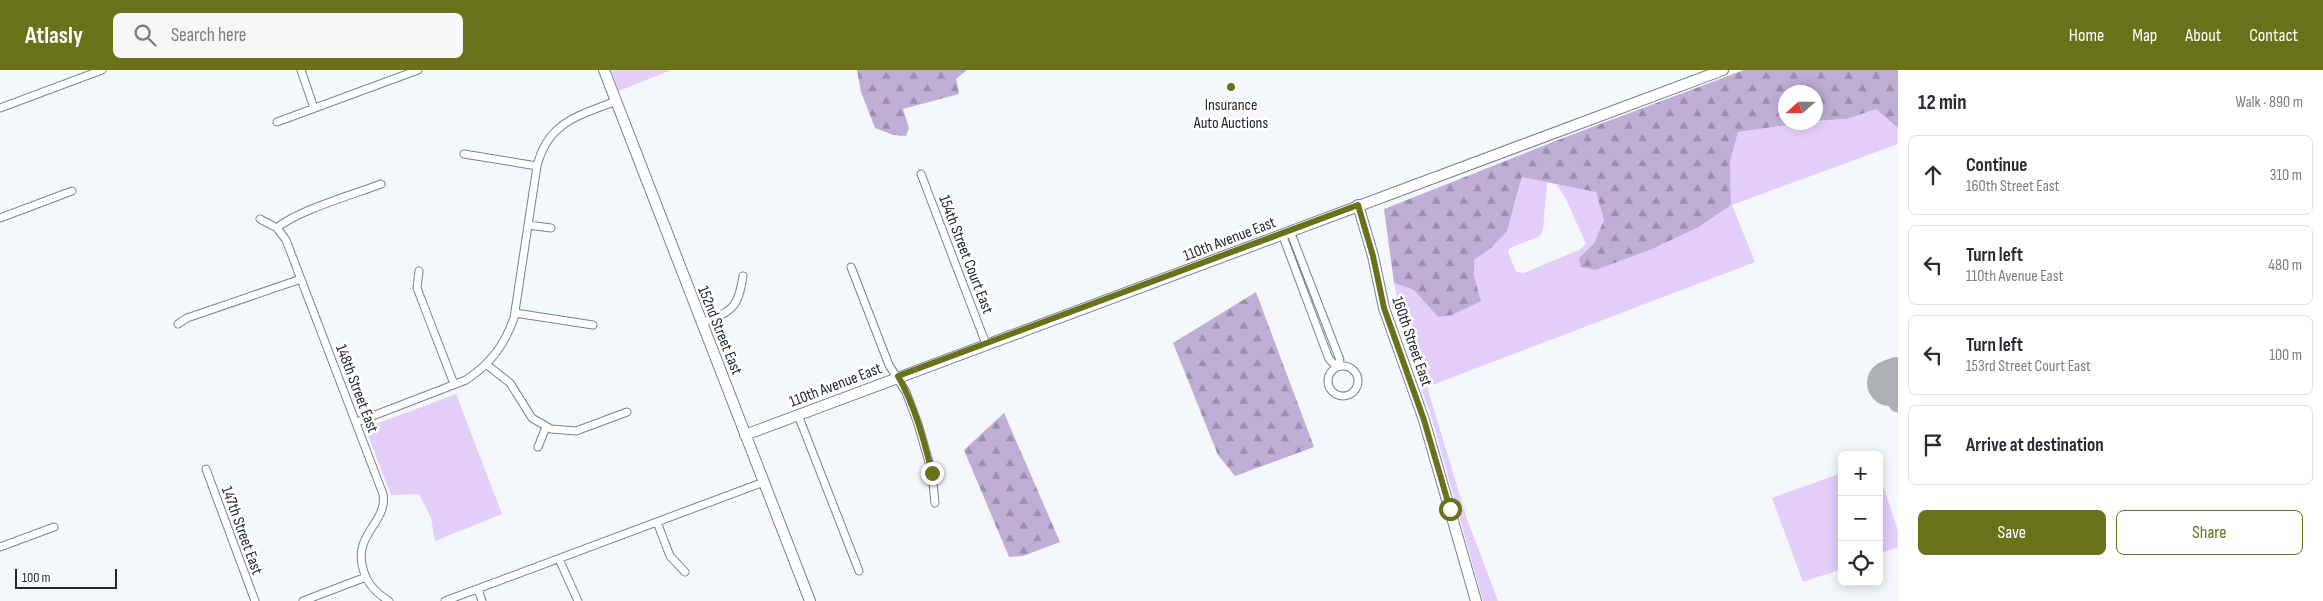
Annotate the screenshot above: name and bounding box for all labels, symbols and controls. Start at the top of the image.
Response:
search box [113,13,463,58]
text: Atlasly [25,21,83,50]
icon: search [131,21,159,49]
text: Search here [171,24,246,47]
text: Home [2069,25,2104,46]
text: Map [2132,25,2157,46]
text: About [2185,25,2221,46]
text: Contact [2249,25,2298,46]
marker: Insurance Auto Auctions [1225,81,1237,93]
north arrow [1778,85,1823,130]
text: 12 min [1918,90,1966,115]
text: Walk · 890 m [2235,93,2303,112]
place label: Insurance Auto Auctions [1193,96,1268,133]
text: Continue [1966,154,2027,177]
icon: ahead [1919,161,1947,189]
text: 310 m [2270,166,2302,185]
text: 160th Street East [1966,177,2059,196]
street label: 154th Street Court East [934,192,997,317]
street label: 110th Avenue East [1181,213,1279,266]
text: Turn left [1966,244,2023,267]
icon: left [1919,251,1947,279]
text: 480 m [2268,256,2302,275]
text: 110th Avenue East [1966,267,2063,286]
street label: 152nd Street East [693,283,746,378]
street label: 160th Street East [1387,294,1436,389]
text: Turn left [1966,334,2023,357]
icon: left [1919,341,1947,369]
street label: 148th Street East [331,342,382,435]
text: 100 m [2269,346,2302,365]
text: 153rd Street Court East [1966,357,2091,376]
street label: 110th Avenue East [787,359,885,412]
icon: arrive [1919,431,1947,459]
text: Arrive at destination [1966,434,2104,457]
map controls [1838,451,1883,586]
button: + [1838,451,1883,496]
route end [921,462,944,485]
street label: 147th Street East [217,484,266,577]
button: − [1838,496,1883,541]
route start [1439,498,1462,521]
button: Save [1918,510,2106,555]
button: Share [2116,510,2303,555]
button: locate [1838,541,1883,586]
scale bar [15,566,118,589]
text: 100 m [22,569,51,586]

